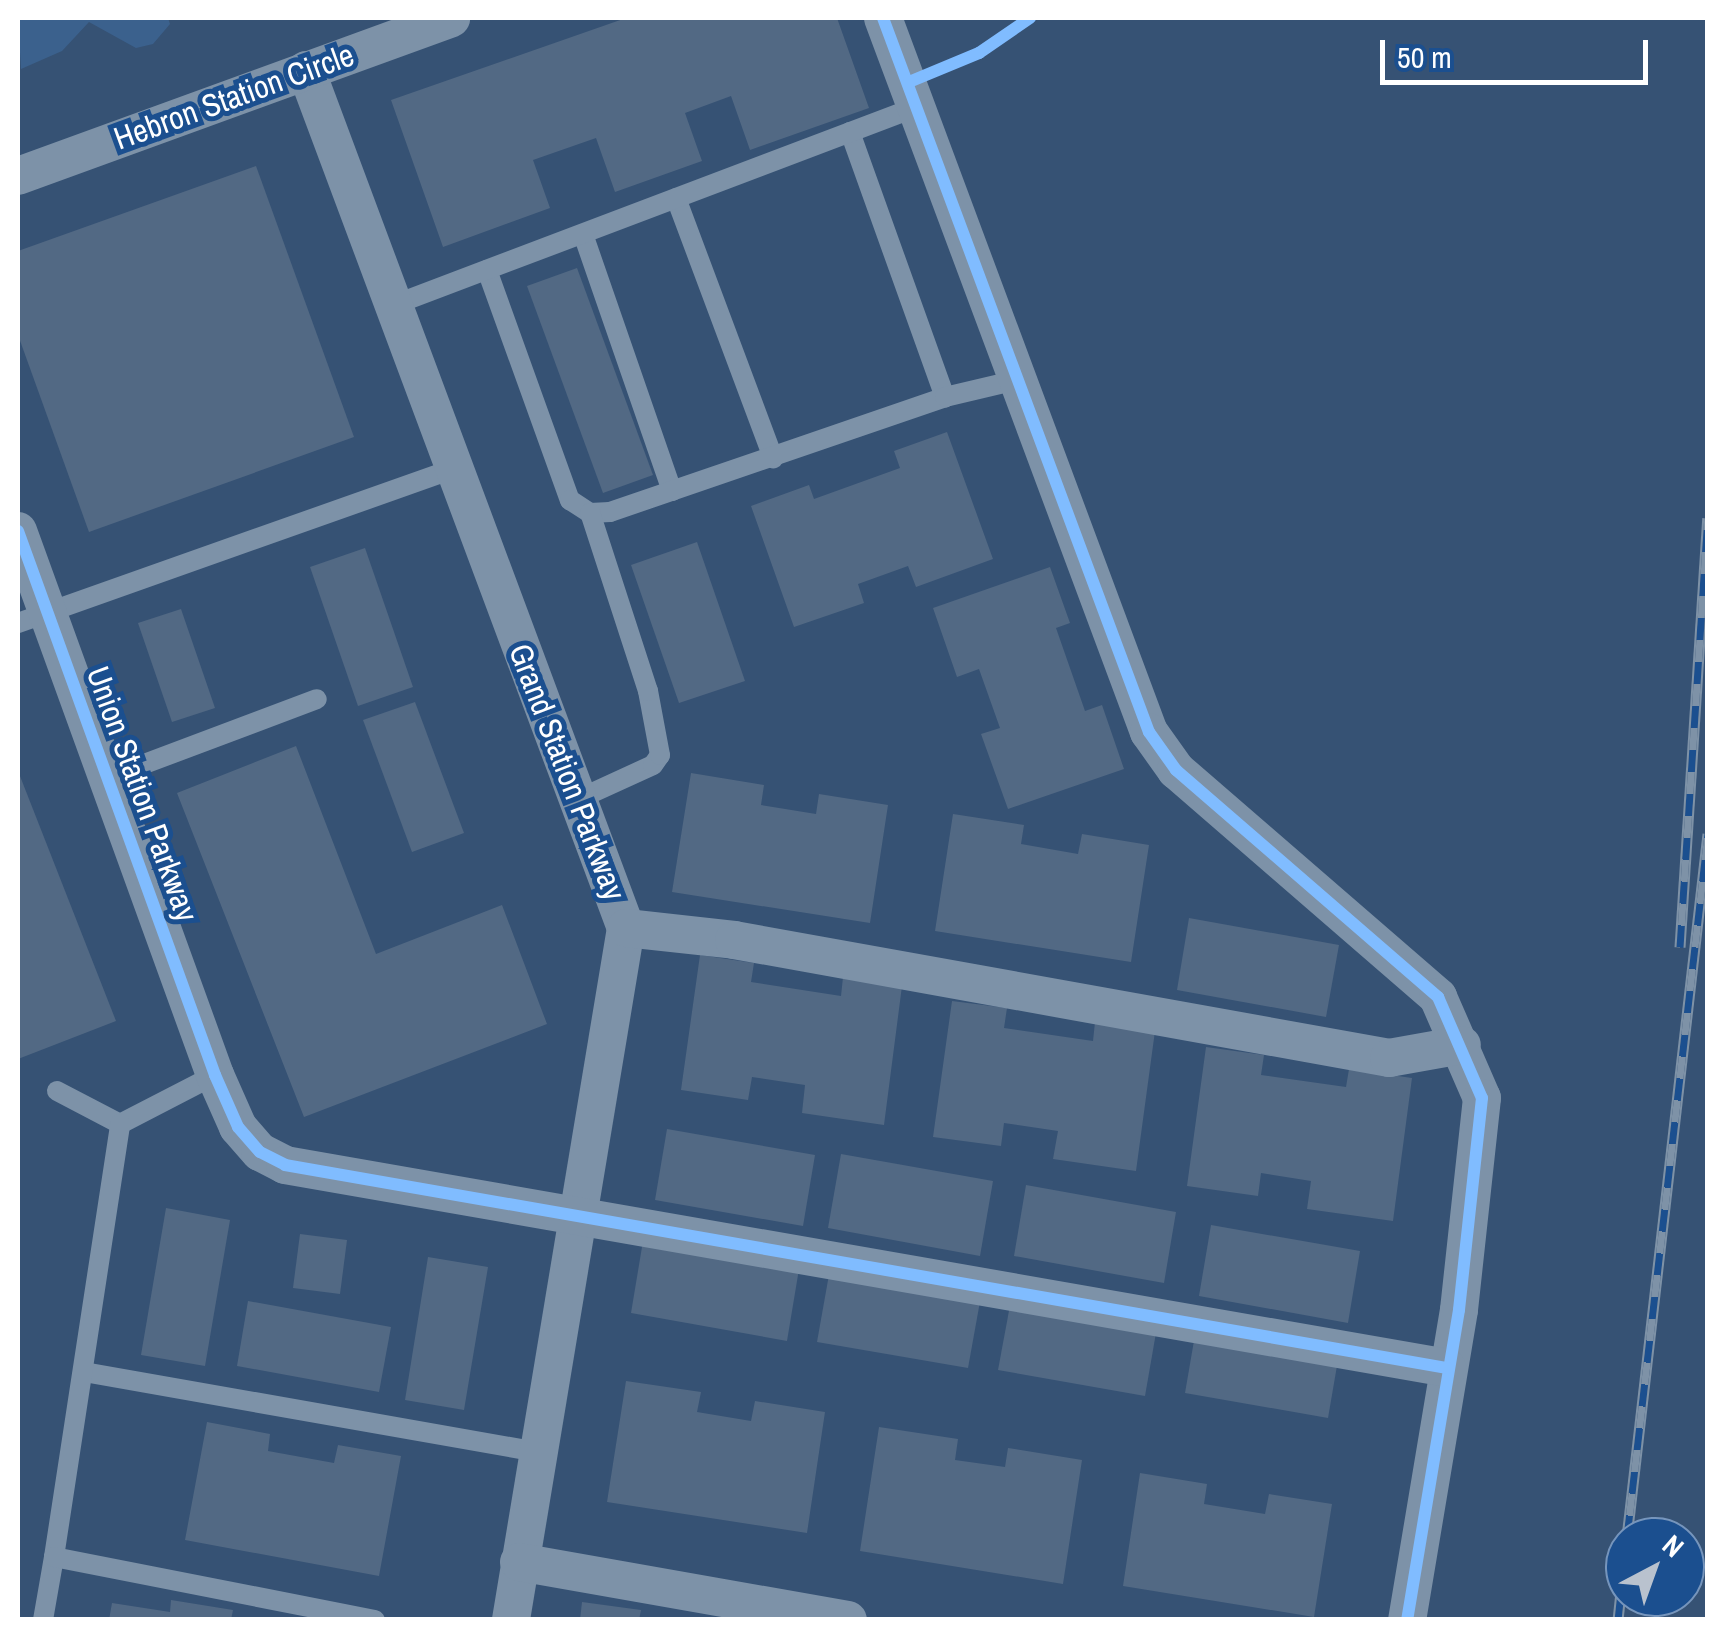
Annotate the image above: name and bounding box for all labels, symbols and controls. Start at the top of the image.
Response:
scale bar [1385,20,1652,82]
street label: Hebron Station Circle [109,36,359,158]
text: 50 m [1397,37,1452,77]
street label: Grand Station Parkway [500,638,634,906]
street label: Union Station Parkway [78,661,206,927]
north arrow [1605,1517,1705,1617]
text: N [1655,1526,1692,1566]

